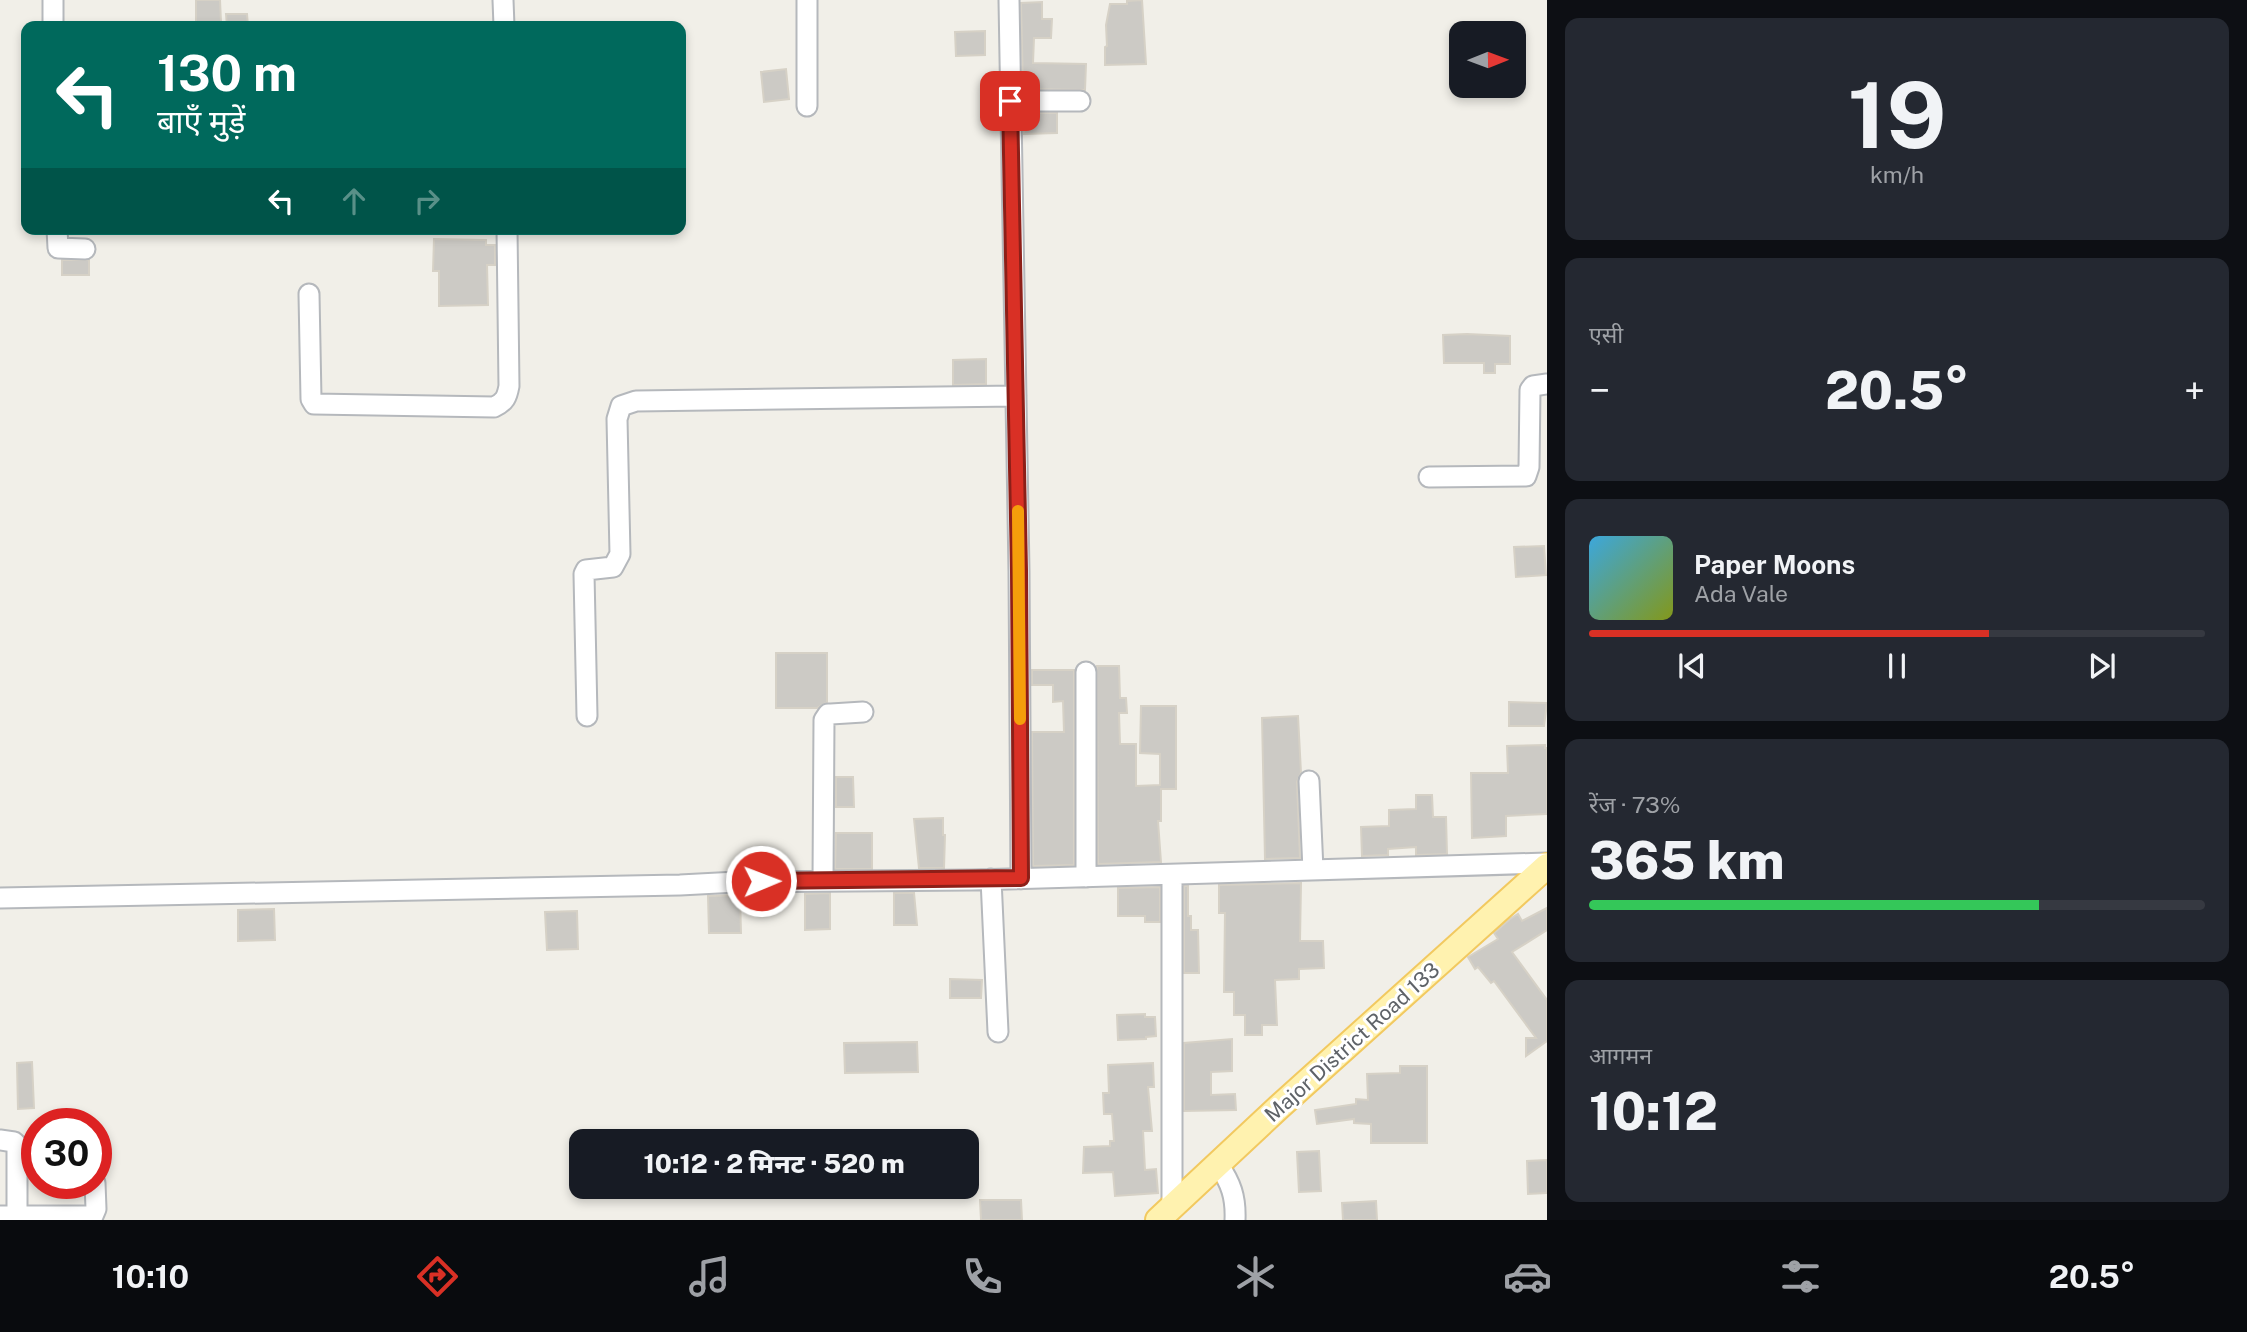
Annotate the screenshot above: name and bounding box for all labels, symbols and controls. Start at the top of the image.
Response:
north arrow [1449,21,1526,98]
map controls [1449,21,1526,98]
text: 130 m [157,44,297,102]
icon: left [42,49,133,140]
text: 19 [1848,62,1946,168]
pin [980,71,1040,131]
icon: arrive [991,82,1029,120]
text: बाएँ मुड़ें [157,103,245,140]
text: km/h [1870,161,1924,188]
icon: left [262,182,300,220]
icon: ahead [335,182,373,220]
icon: right [408,182,446,220]
text: एसी [1589,321,1623,348]
text: 20.5° [1825,360,1969,421]
text: − [1589,368,1610,413]
text: + [2184,368,2205,413]
text: Paper Moons [1694,549,1855,580]
text: Ada Vale [1694,580,1788,607]
icon: previous [1673,647,1711,685]
icon: pause [1878,647,1916,685]
icon: next [2083,647,2121,685]
text: रेंज · 73% [1589,791,1680,818]
text: 365 km [1589,830,1785,891]
position arrow [724,844,798,918]
street label: Major District Road 133 [1259,957,1445,1127]
text: आगमन [1589,1042,1652,1069]
text: 10:12 [1589,1081,1718,1142]
speed limit sign: 30 [21,1108,112,1199]
text: 10:12 · 2 मिनट · 520 m [643,1148,905,1179]
icon: directions [413,1252,462,1301]
icon: music [685,1252,734,1301]
icon: phone [958,1252,1007,1301]
icon: climate [1231,1252,1280,1301]
icon: car [1503,1252,1552,1301]
icon: filters [1776,1252,1825,1301]
text: 10:10 [112,1258,189,1295]
text: 20.5° [2049,1258,2135,1295]

